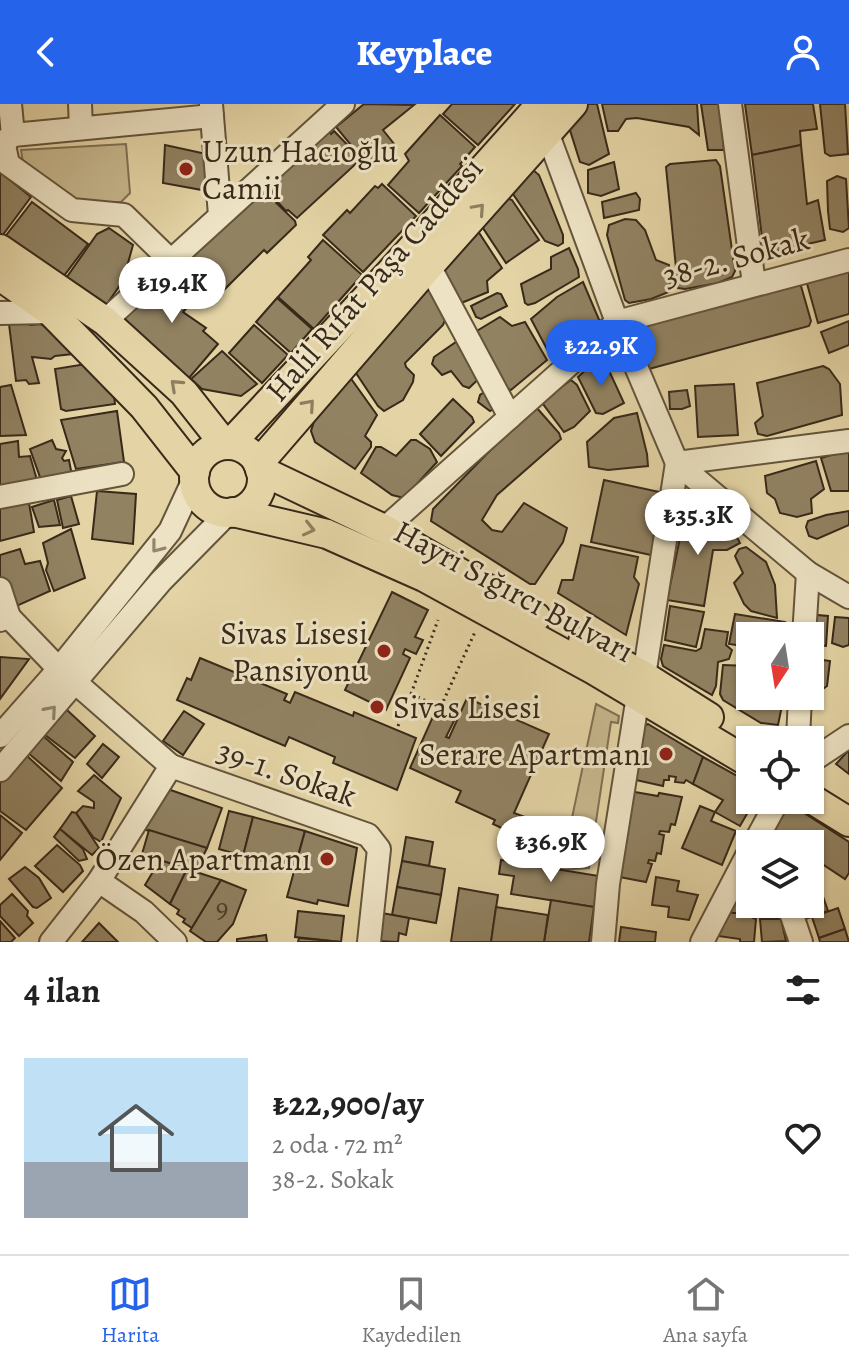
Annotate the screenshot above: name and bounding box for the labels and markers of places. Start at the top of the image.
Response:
place label: Uzun Hacıoğlu Camii [202,129,398,210]
marker: Uzun Hacıoğlu Camii [177,160,195,178]
pin: ₺19.4K [107,257,237,325]
pin: ₺22.9K [536,320,666,388]
pin: ₺35.3K [633,489,763,557]
place label: Sivas Lisesi Pansiyonu [220,611,369,692]
marker: Sivas Lisesi Pansiyonu [375,642,393,660]
place label: Sivas Lisesi [393,685,541,729]
marker: Sivas Lisesi [368,698,386,716]
place label: Serare Apartmanı [419,732,650,776]
marker: Serare Apartmanı [657,745,675,763]
pin: ₺36.9K [486,816,616,884]
place label: Özen Apartmanı [95,837,311,881]
marker: Özen Apartmanı [318,850,336,868]

